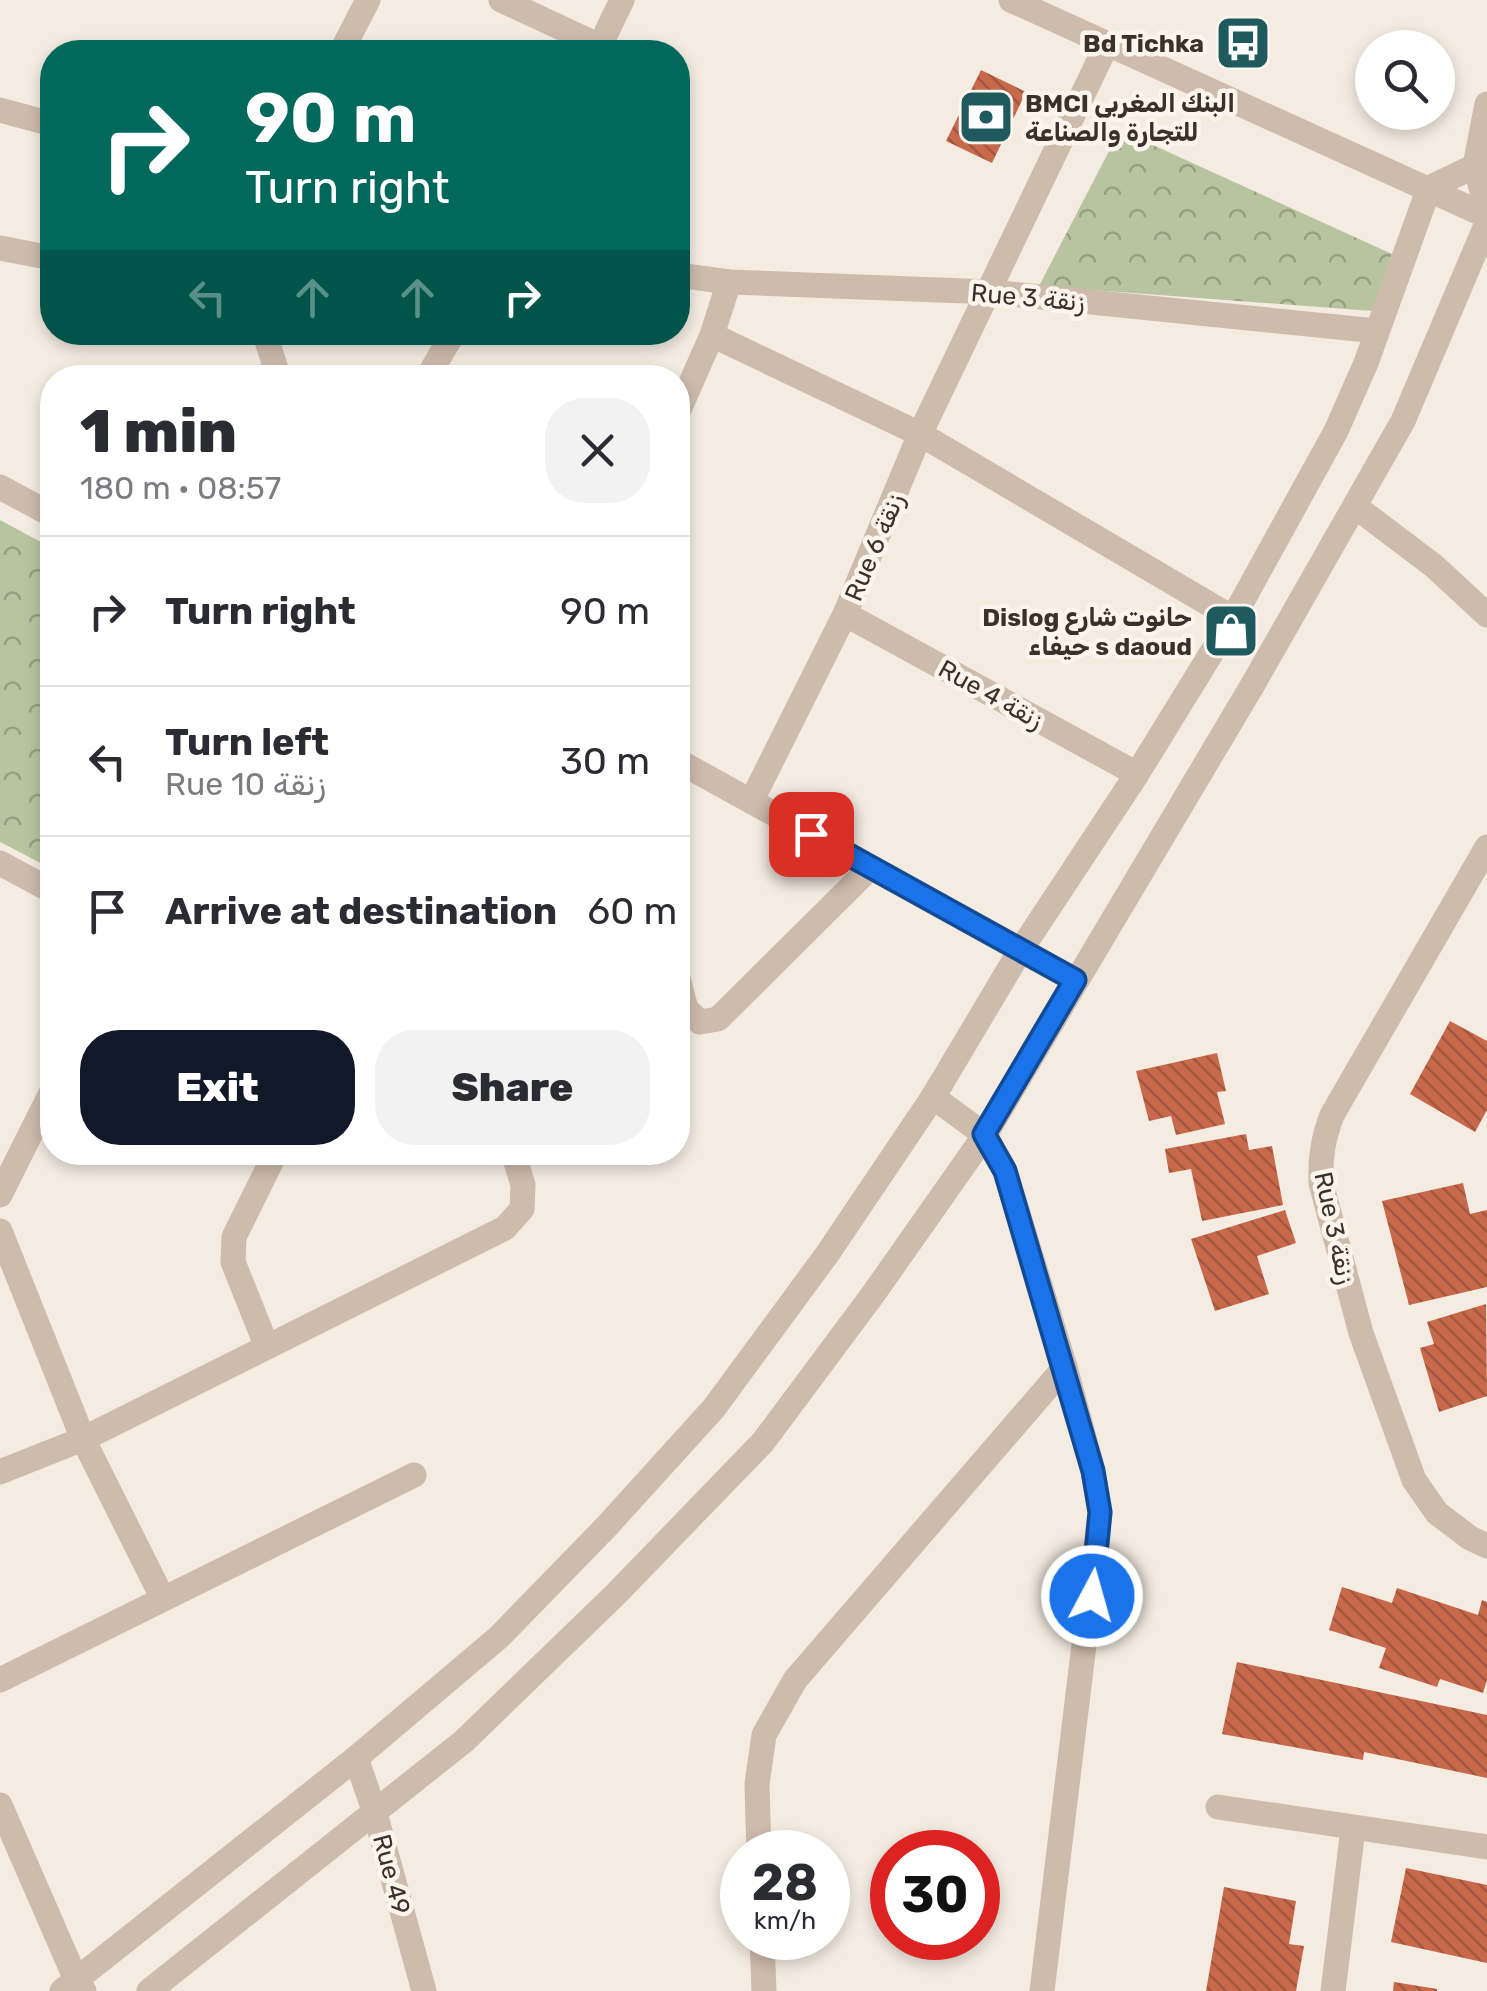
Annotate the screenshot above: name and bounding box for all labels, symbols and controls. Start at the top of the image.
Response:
bus stop icon: Bd Tichka [1213,13,1273,73]
place label: Bd Tichka [1083,29,1204,58]
map controls [1355,30,1455,130]
button: search [1355,30,1455,130]
text: 90 m [245,77,417,160]
icon: right [80,80,210,210]
bank icon: BMCI البنك المغربي للتجارة والصناعة [956,87,1016,147]
place label: BMCI البنك المغربي للتجارة والصناعة [1025,89,1235,147]
text: Turn right [245,161,449,214]
icon: left [180,270,235,325]
icon: ahead [285,270,340,325]
icon: ahead [390,270,445,325]
icon: right [495,270,550,325]
street label: Rue 3 زنقة [970,278,1086,317]
text: 1 min [80,396,237,467]
button: close [545,398,650,503]
text: 180 m · 08:57 [80,469,281,507]
street label: Rue 6 زنقة [839,489,910,605]
icon: right [80,584,135,639]
text: Turn right [165,588,356,634]
text: 90 m [560,588,650,634]
shop icon: Dislog حانوت شارع حيفاء s daoud [1201,601,1261,661]
place label: Dislog حانوت شارع حيفاء s daoud [982,603,1192,661]
street label: Rue 4 زنقة [934,654,1048,735]
text: Turn left [165,719,329,765]
icon: left [80,734,135,789]
text: 30 m [560,738,650,784]
text: Rue 10 زنقة [165,765,326,803]
pin [769,792,854,877]
icon: arrive [784,807,839,862]
icon: arrive [80,884,135,939]
text: Arrive at destination [165,888,557,934]
text: 60 m [587,888,677,934]
button: Exit [80,1030,355,1145]
button: Share [375,1030,650,1145]
street label: Rue 3 زنقة [1308,1169,1361,1287]
position arrow [1040,1544,1144,1648]
speed limit sign: 30 [870,1830,1000,1960]
street label: Rue 49 [367,1831,416,1917]
text: 28 [752,1853,818,1913]
text: km/h [754,1906,816,1935]

